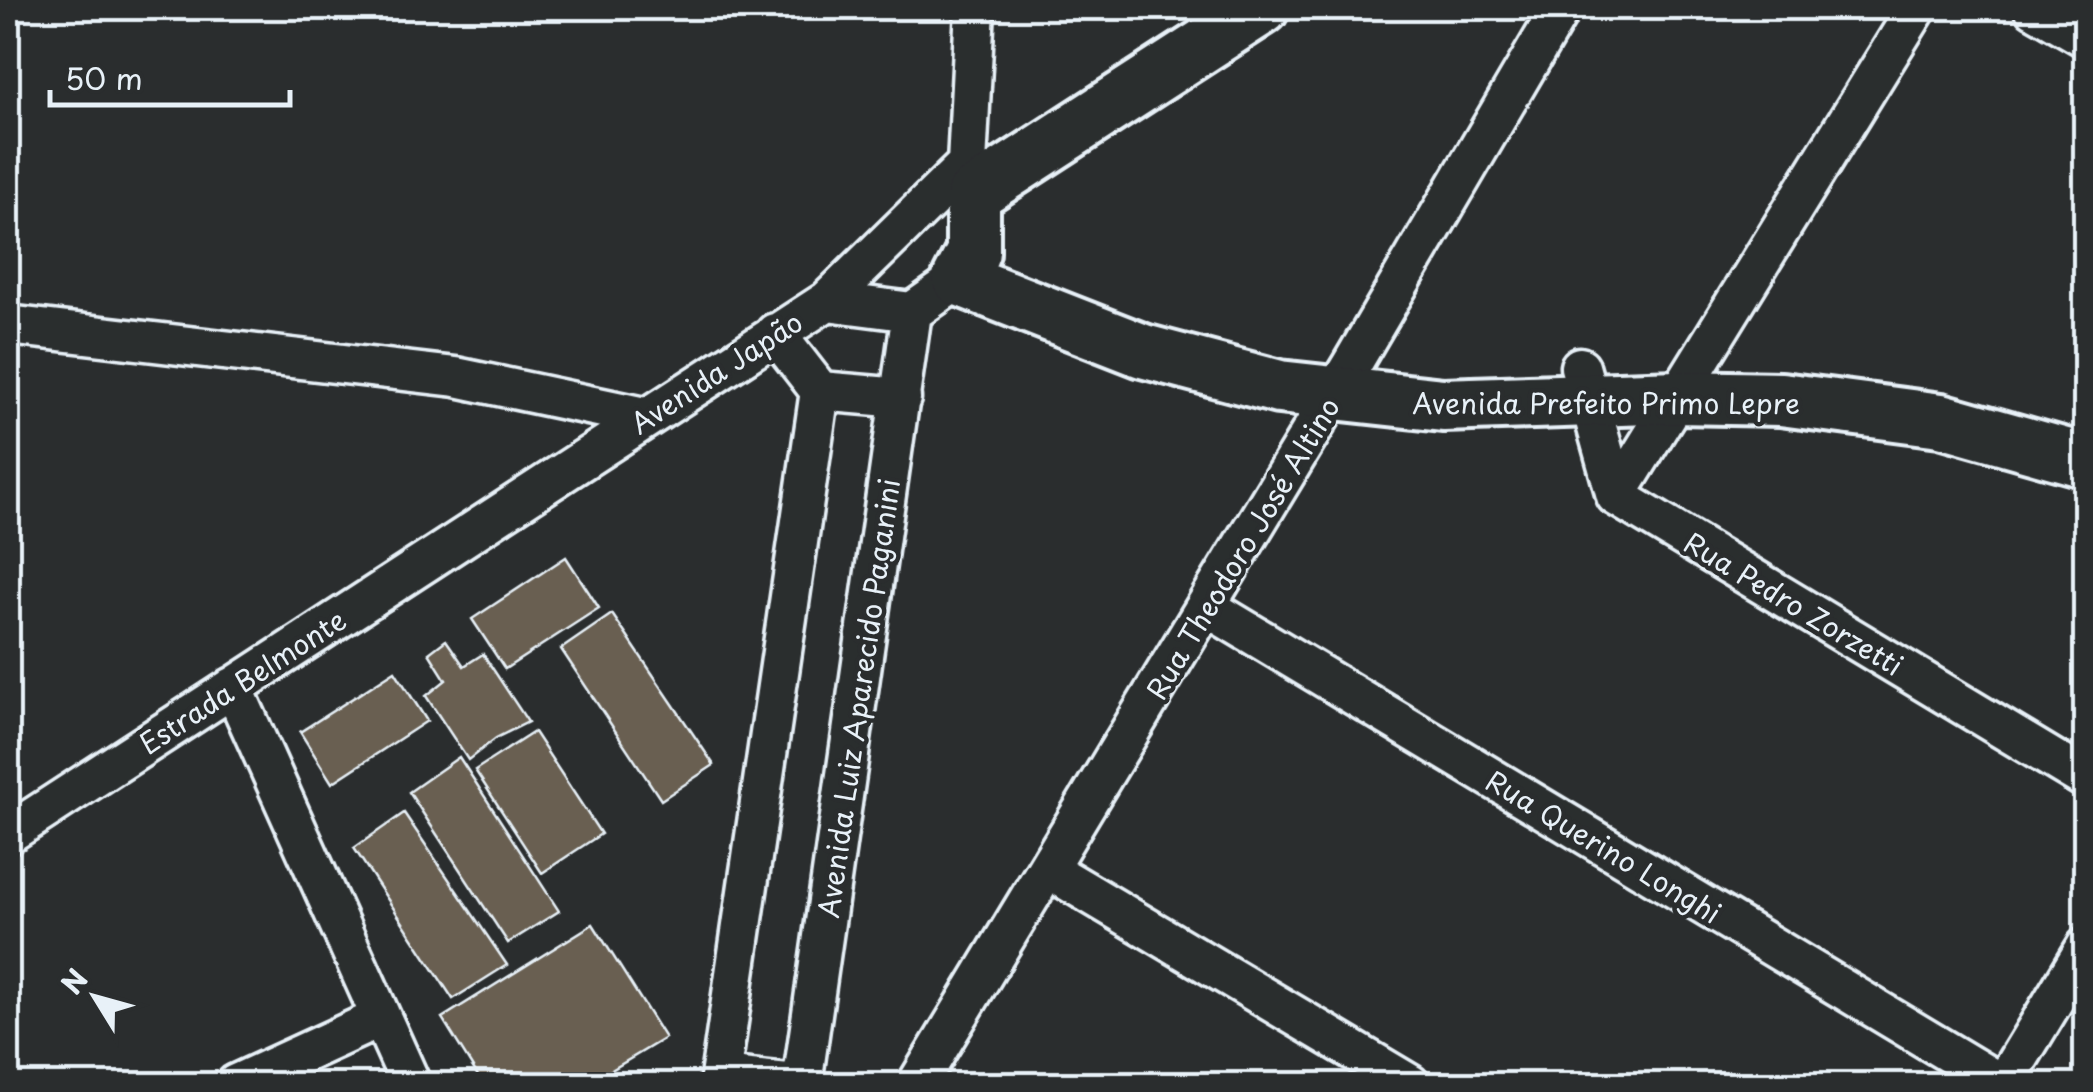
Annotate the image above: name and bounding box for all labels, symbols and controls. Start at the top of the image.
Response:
scale bar [50,45,290,107]
text: 50 m [65,55,143,100]
street label: Avenida Japão [621,300,811,444]
street label: Avenida Prefeito Primo Lepre [1412,381,1800,424]
street label: Rua Theodoro José Altino [1135,389,1349,707]
street label: Avenida Luiz Aparecido Paganini [806,476,910,920]
street label: Rua Pedro Zorzetti [1676,521,1912,685]
street label: Estrada Belmonte [130,598,354,764]
street label: Rua Querino Longhi [1478,759,1730,933]
north arrow [45,947,145,1047]
text: N [50,959,98,1003]

